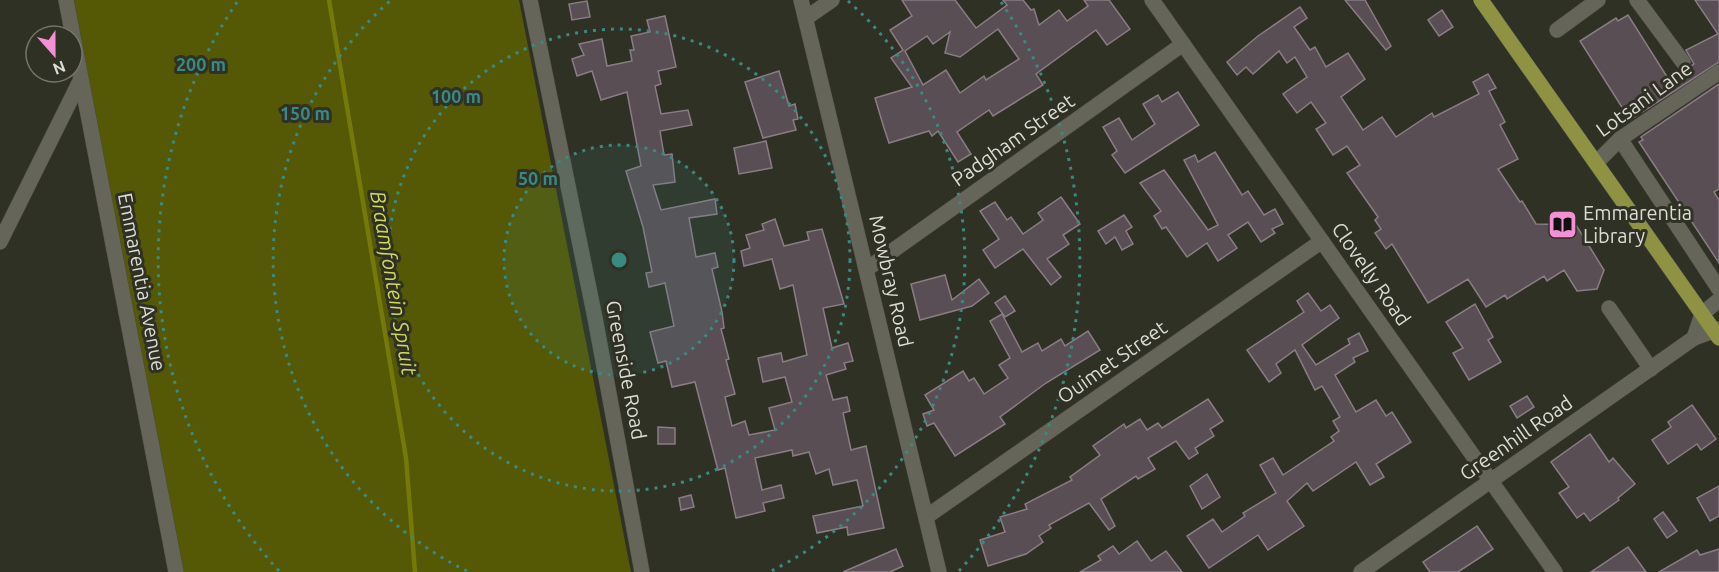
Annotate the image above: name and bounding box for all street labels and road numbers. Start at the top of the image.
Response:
street label: Lotsani Lane [1591,56,1696,141]
street label: Padgham Street [947,89,1079,190]
street label: Emmarentia Avenue [114,191,171,373]
street label: Mowbray Road [865,213,918,349]
street label: Clovelly Road [1327,218,1415,330]
street label: Greenside Road [602,298,651,441]
street label: Ouimet Street [1053,315,1171,408]
street label: Greenhill Road [1455,390,1576,485]

